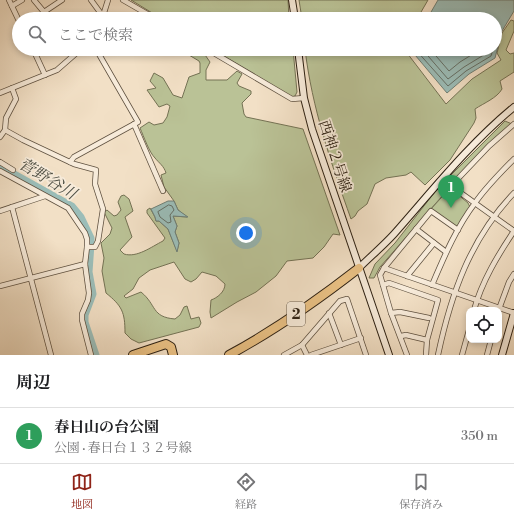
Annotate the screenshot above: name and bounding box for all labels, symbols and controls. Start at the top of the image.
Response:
search box [12,12,502,56]
icon: search [26,23,48,45]
text: ここで検索 [58,26,133,45]
street label: 西神２号線 [314,118,355,195]
water label: 菅野谷川 [15,154,82,205]
pin: 1 [438,175,464,208]
your location [236,223,256,243]
road number: 2 [287,302,305,326]
map controls [466,307,502,343]
button: locate [466,307,502,343]
text: 周辺 [16,372,50,394]
text: 春日山の台公園 [54,418,159,437]
text: 1 [26,428,32,444]
text: 350 m [461,428,498,444]
text: 公園 · 春日台１３２号線 [54,440,192,456]
tab: 地図 [71,471,93,512]
tab: 経路 [235,471,257,512]
tab: 保存済み [399,471,443,512]

